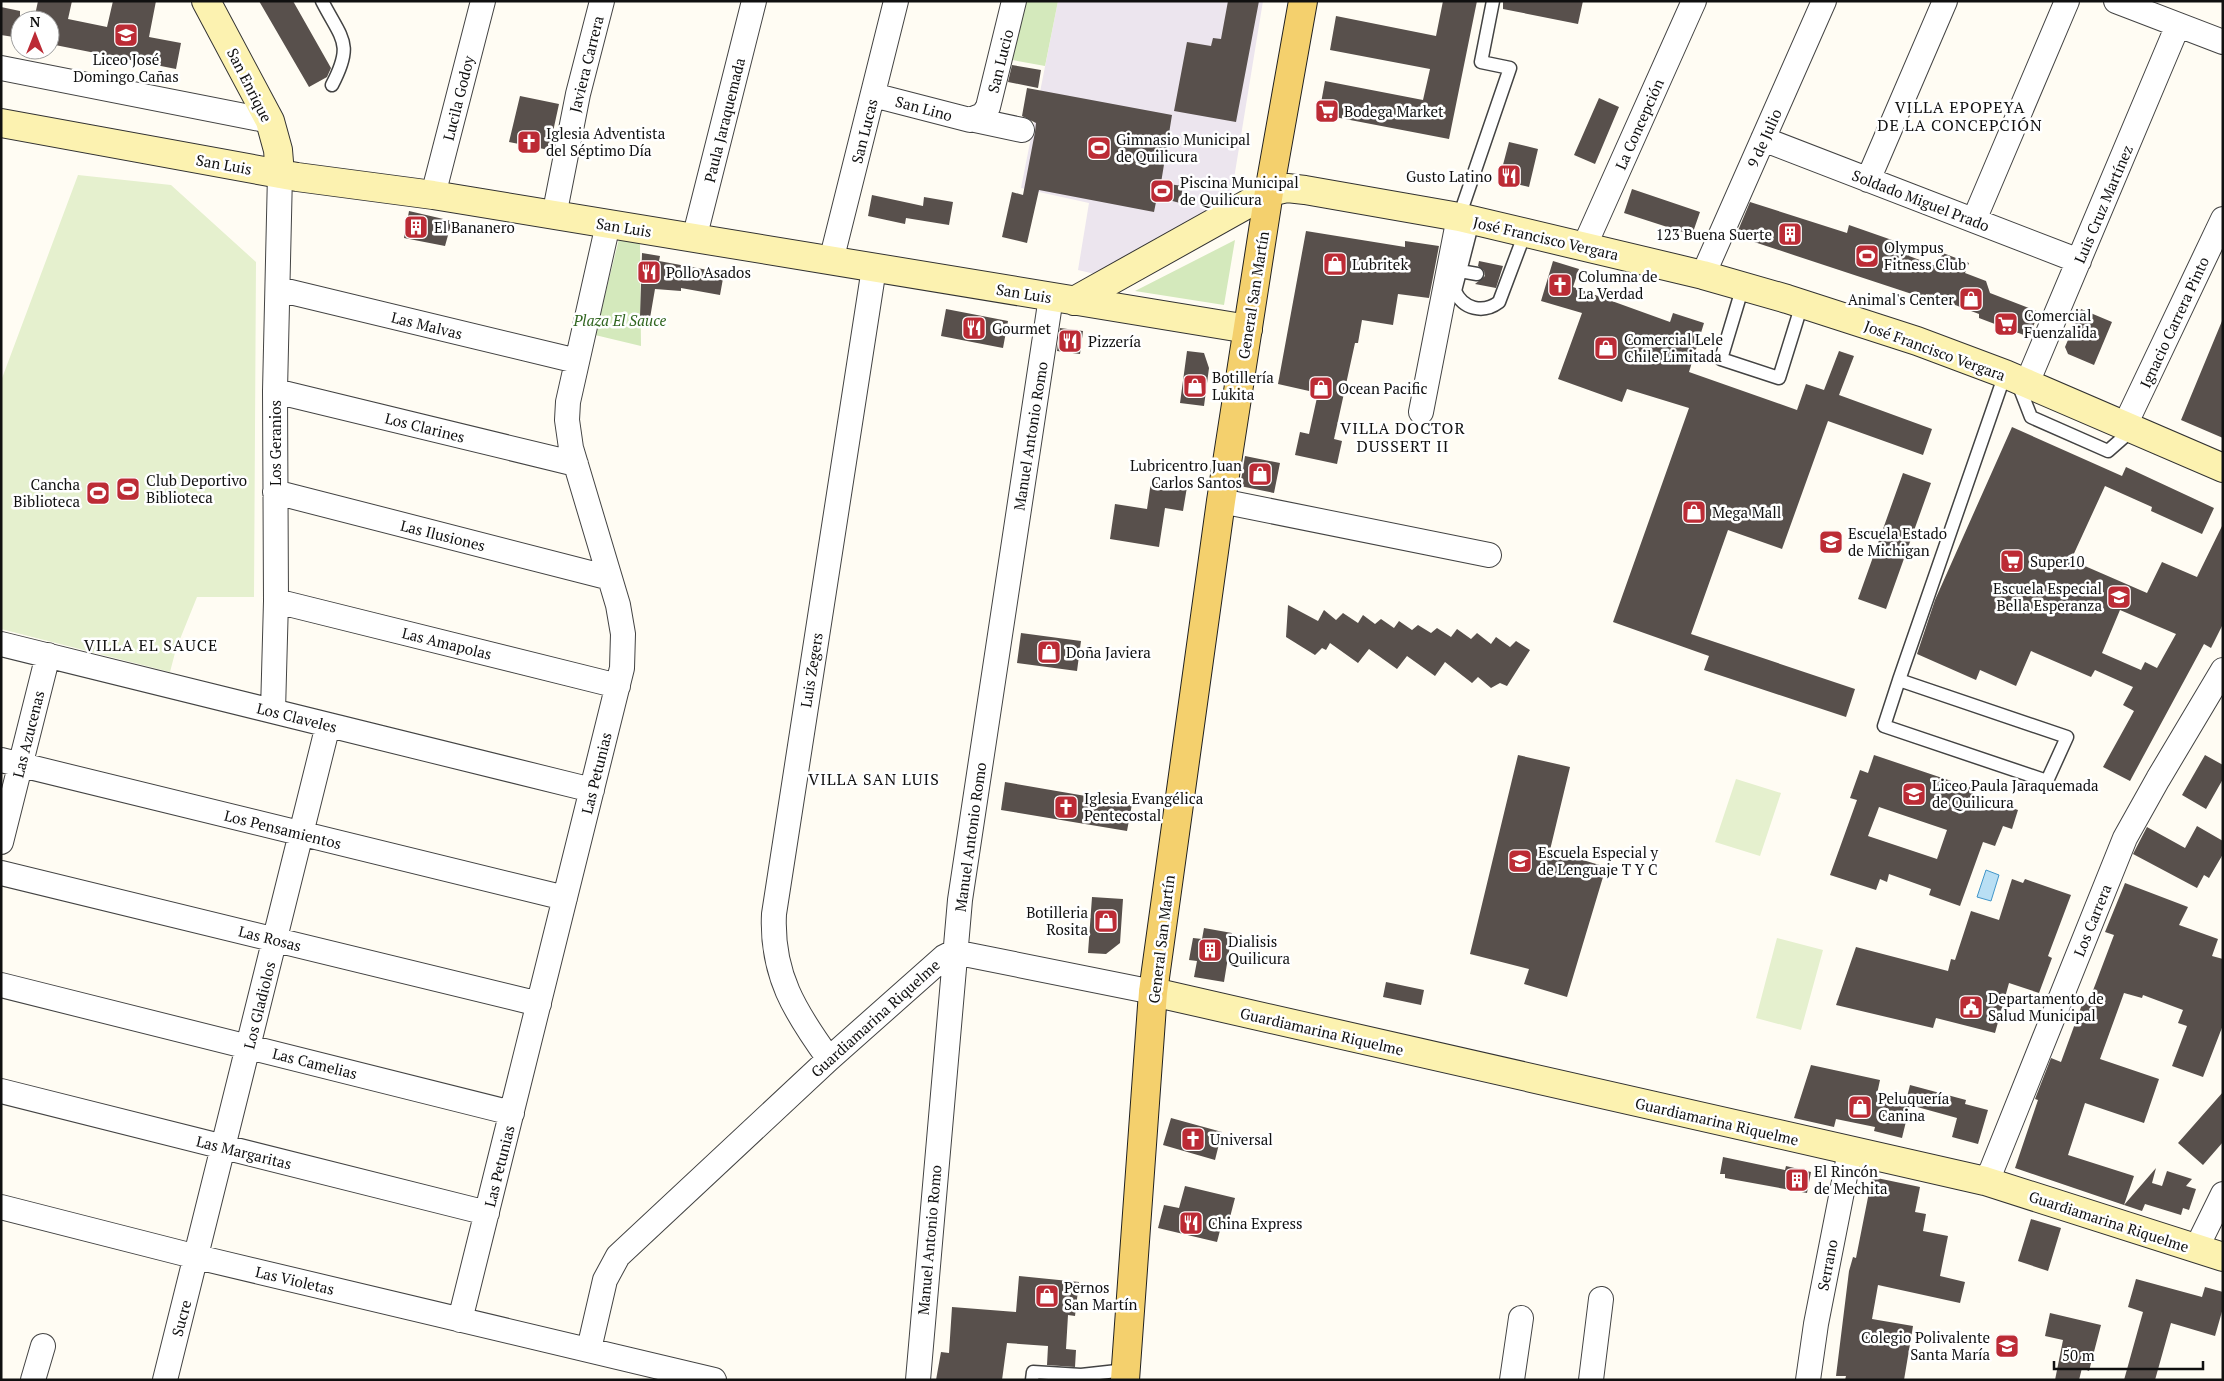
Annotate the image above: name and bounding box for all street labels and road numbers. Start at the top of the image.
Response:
street label: Javiera Carrera [564,13,608,114]
street label: San Lucio [982,27,1018,95]
street label: San Enrique [223,45,277,125]
street label: Lucila Godoy [438,53,478,142]
street label: Paula Jaraquemada [699,55,749,184]
street label: La Concepción [1610,75,1668,173]
street label: San Lino [893,91,955,125]
street label: San Lucas [846,97,882,165]
street label: 9 de Julio [1742,106,1786,170]
street label: Luis Cruz Martínez [2069,142,2137,266]
street label: San Luis [195,149,253,179]
street label: Soldado Miguel Prado [1849,165,1993,235]
street label: José Francisco Vergara [1471,212,1621,265]
street label: San Luis [595,213,653,241]
street label: General San Martín [1233,229,1273,360]
street label: Ignacio Carrera Pinto [2135,253,2213,391]
street label: San Luis [995,279,1053,307]
street label: Las Malvas [389,306,465,344]
street label: José Francisco Vergara [1862,315,2009,385]
street label: Manuel Antonio Romo [1008,360,1052,512]
street label: Los Geranios [265,400,285,486]
street label: Los Clarines [383,407,467,447]
street label: Las Ilusiones [399,515,487,555]
street label: Las Amapolas [400,622,494,664]
street label: Luis Zegers [795,631,827,709]
street label: Las Azucenas [8,688,48,780]
street label: Los Claveles [255,697,339,737]
street label: Las Petunias [576,730,616,816]
street label: Manuel Antonio Romo [950,761,990,913]
street label: Los Pensamientos [222,805,344,853]
street label: General San Martín [1143,874,1179,1004]
street label: Los Carrera [2068,880,2116,959]
street label: Las Rosas [236,921,304,955]
street label: Guardiamarina Riquelme [806,955,944,1081]
street label: Los Gladiolos [238,959,280,1051]
street label: Guardiamarina Riquelme [1238,1002,1406,1060]
street label: Las Camelias [270,1043,360,1083]
street label: Guardiamarina Riquelme [1633,1092,1801,1150]
street label: Las Petunias [479,1123,519,1209]
street label: Las Margaritas [194,1130,294,1174]
street label: Manuel Antonio Romo [912,1164,946,1316]
street label: Guardiamarina Riquelme [2026,1186,2192,1256]
street label: Serrano [1812,1238,1842,1292]
street label: Las Violetas [254,1261,336,1299]
street label: Sucre [167,1298,195,1338]

